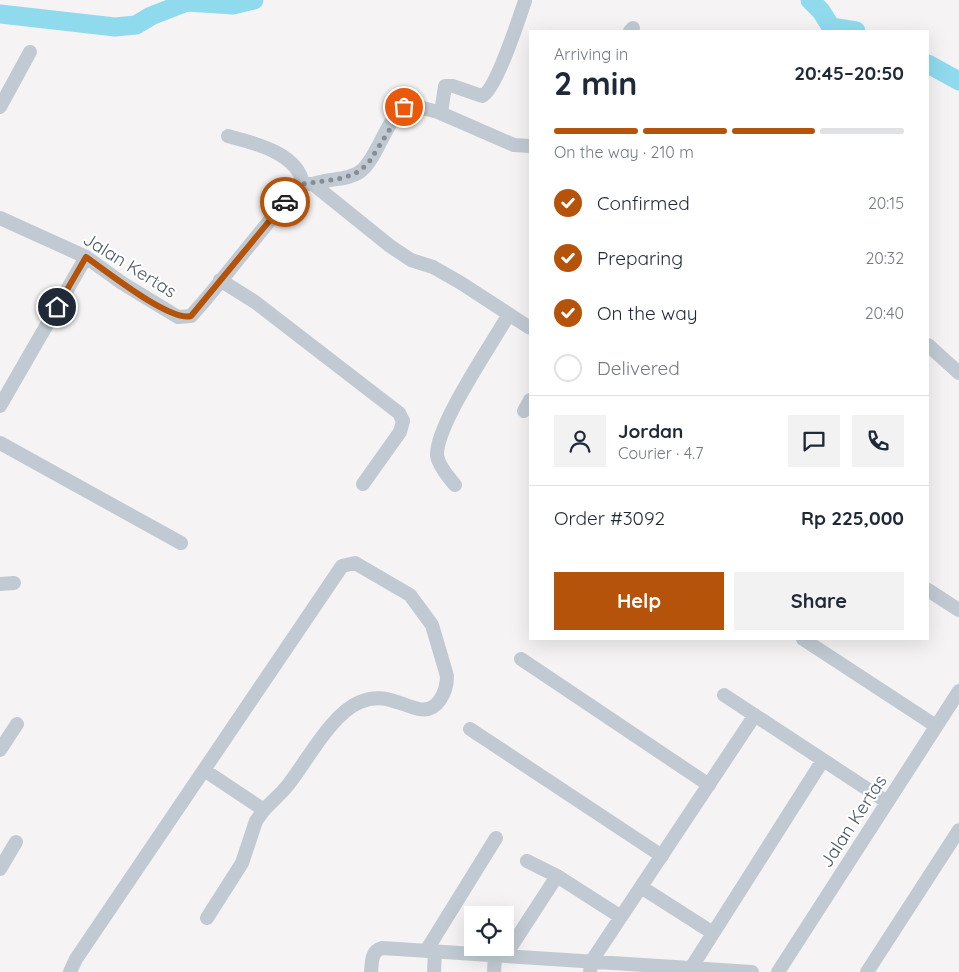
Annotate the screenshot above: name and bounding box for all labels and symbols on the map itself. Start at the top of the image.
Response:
pin [383,86,425,128]
courier [260,177,310,227]
street label: Jalan Kertas [79,227,181,303]
pin [36,286,78,328]
street label: Jalan Kertas [815,770,891,872]

